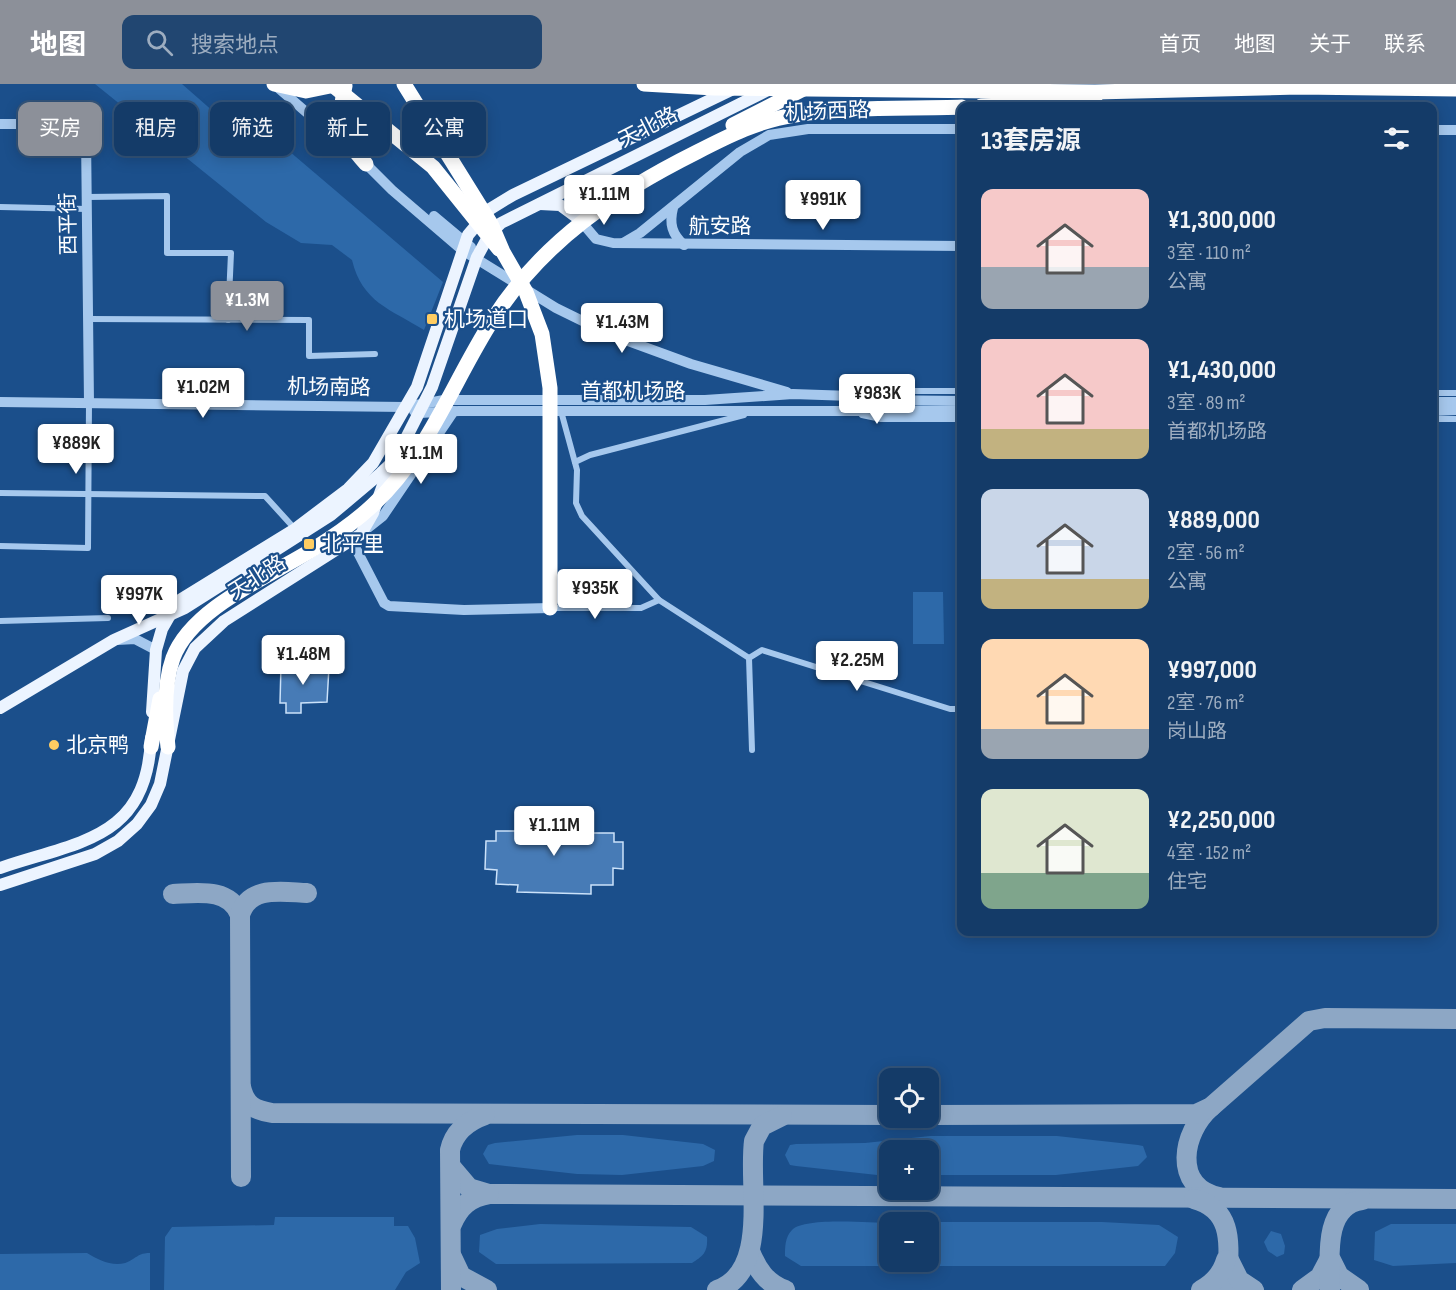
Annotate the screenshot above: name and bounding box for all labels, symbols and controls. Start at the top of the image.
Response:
search box [122,15,542,69]
icon: search [143,26,176,59]
text: 地图 [30,29,86,62]
text: 搜索地点 [191,32,279,59]
text: 首页 [1159,32,1201,57]
text: 地图 [1234,32,1276,57]
text: 关于 [1309,32,1351,57]
text: 联系 [1384,32,1426,57]
street label: 机场西路 [785,98,869,125]
chip: 买房 [18,102,102,156]
chip: 租房 [114,102,198,156]
chip: 筛选 [210,102,294,156]
chip: 新上 [306,102,390,156]
chip: 公寓 [402,102,486,156]
street label: 天北路 [614,102,682,153]
icon: filters [1380,122,1413,155]
text: 13套房源 [981,126,1081,157]
pin: ¥1.11M [555,175,653,226]
pin: ¥991K [781,180,865,231]
text: ¥1.11M [578,182,630,206]
text: ¥991K [799,187,847,211]
street label: 西平街 [55,192,82,256]
text: ¥1,300,000 [1167,205,1276,236]
icon: home [1029,213,1101,285]
street label: 航安路 [689,214,752,239]
text: 3室 · 110 m² [1167,241,1251,265]
text: 公寓 [1167,270,1207,294]
pin: ¥1.3M [205,281,289,332]
text: ¥1.3M [225,288,269,312]
pin: ¥1.43M [573,303,671,354]
place label: 机场道口 [444,307,528,332]
text: ¥1.43M [595,310,649,334]
marker: 机场道口 [425,312,439,326]
text: ¥1,430,000 [1167,355,1276,386]
icon: home [1029,363,1101,435]
pin: ¥1.02M [154,368,252,419]
street label: 机场南路 [287,374,371,401]
pin: ¥983K [835,374,919,425]
text: ¥1.02M [176,375,230,399]
street label: 首都机场路 [581,379,686,404]
text: ¥983K [853,381,901,405]
text: 3室 · 89 m² [1167,391,1246,415]
text: 首都机场路 [1167,420,1267,444]
pin: ¥889K [34,424,118,475]
text: ¥889K [52,431,100,455]
pin: ¥1.1M [379,434,463,485]
text: ¥1.1M [399,441,443,465]
text: ¥889,000 [1167,505,1260,536]
icon: home [1029,513,1101,585]
place label: 北平里 [321,532,384,557]
marker: 北平里 [302,537,316,551]
text: 2室 · 56 m² [1167,541,1245,565]
street label: 天北路 [224,550,291,605]
pin: ¥935K [553,569,637,620]
text: 公寓 [1167,570,1207,594]
pin: ¥997K [97,575,181,626]
text: ¥935K [571,576,619,600]
text: ¥997K [115,582,163,606]
pin: ¥1.48M [254,635,352,686]
pin: ¥2.25M [808,641,906,692]
text: ¥1.48M [276,642,330,666]
text: ¥2.25M [830,648,884,672]
text: ¥997,000 [1167,655,1257,686]
icon: home [1029,663,1101,735]
text: 2室 · 76 m² [1167,691,1245,715]
text: 岗山路 [1167,720,1227,744]
place label: 北京鸭 [66,733,129,758]
marker: 北京鸭 [47,738,61,752]
text: ¥2,250,000 [1167,805,1275,836]
pin: ¥1.11M [505,806,603,857]
text: ¥1.11M [528,813,580,837]
icon: home [1029,813,1101,885]
text: 4室 · 152 m² [1167,841,1251,865]
text: 住宅 [1167,870,1207,894]
map controls [879,1068,939,1272]
button: locate [879,1068,939,1128]
button: + [879,1140,939,1200]
button: − [879,1212,939,1272]

